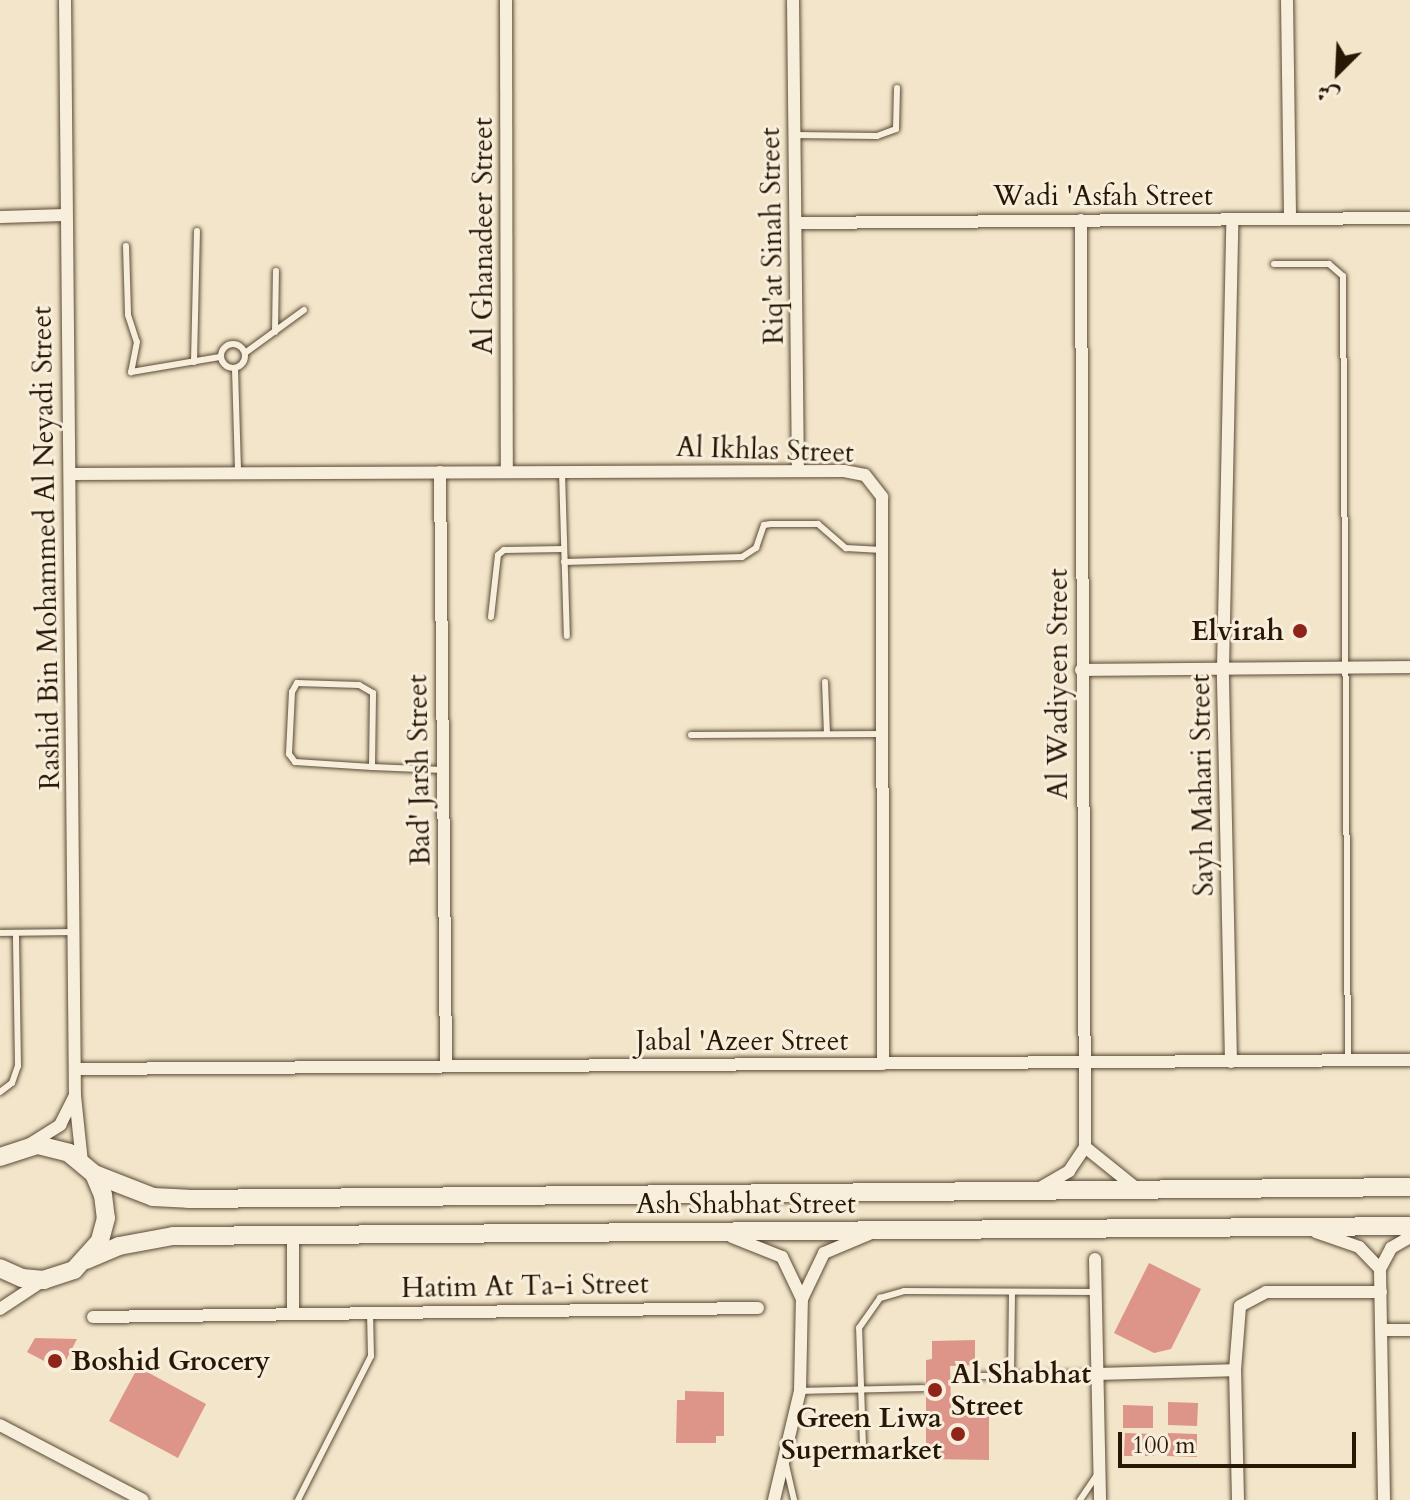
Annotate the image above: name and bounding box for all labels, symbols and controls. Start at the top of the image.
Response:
north arrow [1298,32,1378,112]
text: ش [1312,76,1344,112]
street label: Al Ghanadeer Street [466,117,500,355]
street label: Riq'at Sinah Street [753,127,791,345]
street label: Wadi 'Asfah Street [993,179,1213,213]
street label: Rashid Bin Mohammed Al Neyadi Street [25,306,67,790]
street label: Al Ikhlas Street [675,430,855,470]
street label: Al Wadiyeen Street [1041,568,1075,800]
place label: Elvirah [1191,614,1284,648]
marker: Elvirah [1291,622,1309,640]
street label: Sayh Mahari Street [1183,673,1221,897]
street label: Bad' Jarsh Street [401,674,437,866]
street label: Jabal 'Azeer Street [636,1024,848,1058]
street label: Ash Shabhat Street [636,1187,856,1221]
street label: Hatim At Ta-i Street [401,1267,649,1305]
place label: Boshid Grocery [71,1344,270,1378]
marker: Boshid Grocery [46,1352,64,1370]
place label: Al Shabhat Street [951,1357,1091,1423]
marker: Al Shabhat Street [926,1381,944,1399]
place label: Green Liwa Supermarket [781,1401,942,1467]
scale bar [1122,1416,1360,1466]
marker: Green Liwa Supermarket [949,1425,967,1443]
text: 100 m [1132,1429,1196,1462]

